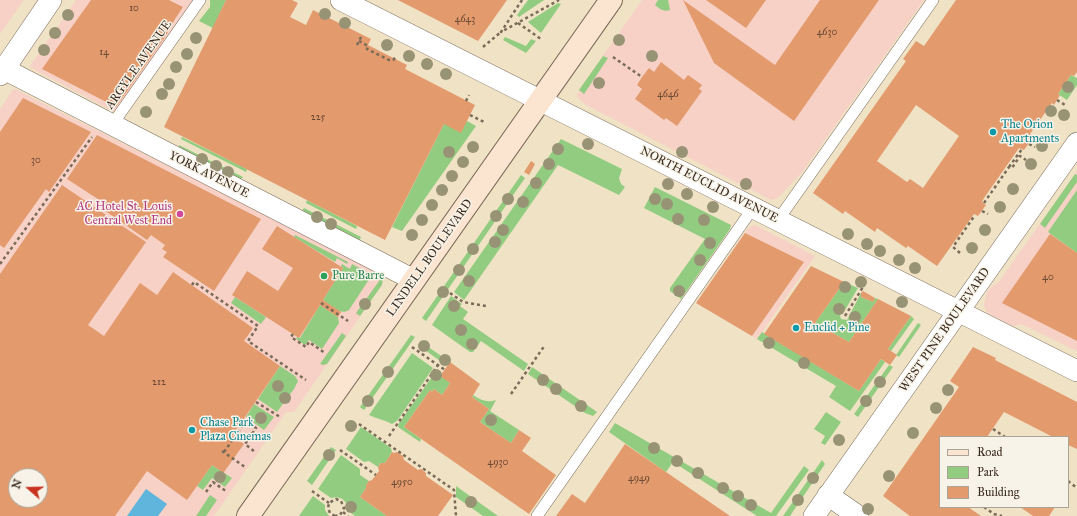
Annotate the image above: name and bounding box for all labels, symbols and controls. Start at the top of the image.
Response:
house number: 10 [129,3,139,15]
house number: 4643 [455,14,475,26]
street label: ARGYLE AVENUE [103,18,175,112]
house number: 4630 [817,27,837,39]
house number: 14 [99,47,109,59]
house number: 4646 [657,89,679,101]
house number: 225 [311,112,325,124]
place label: The Orion Apartments [1001,118,1059,146]
marker: The Orion Apartments [988,127,998,137]
street label: NORTH EUCLID AVENUE [638,144,780,226]
street label: YORK AVENUE [166,149,252,201]
house number: 30 [31,155,41,167]
street label: LINDELL BOULEVARD [384,197,476,319]
place label: AC Hotel St. Louis Central West End [77,200,172,228]
marker: AC Hotel St. Louis Central West End [175,209,185,219]
street label: WEST PINE BOULEVARD [897,265,993,395]
place label: Pure Barre [332,269,384,283]
marker: Pure Barre [319,271,329,281]
house number: 40 [1042,272,1054,284]
place label: Euclid + Pine [804,321,869,335]
marker: Euclid + Pine [791,323,801,333]
house number: 212 [152,377,166,389]
place label: Chase Park Plaza Cinemas [200,416,271,444]
marker: Chase Park Plaza Cinemas [187,425,197,435]
legend [939,436,1069,508]
text: Road [977,445,1003,459]
house number: 4930 [488,457,508,469]
text: Park [977,465,999,479]
north arrow [8,468,48,508]
house number: 4949 [628,473,650,485]
text: N [9,477,25,491]
house number: 4950 [391,477,413,489]
text: Building [977,485,1019,499]

